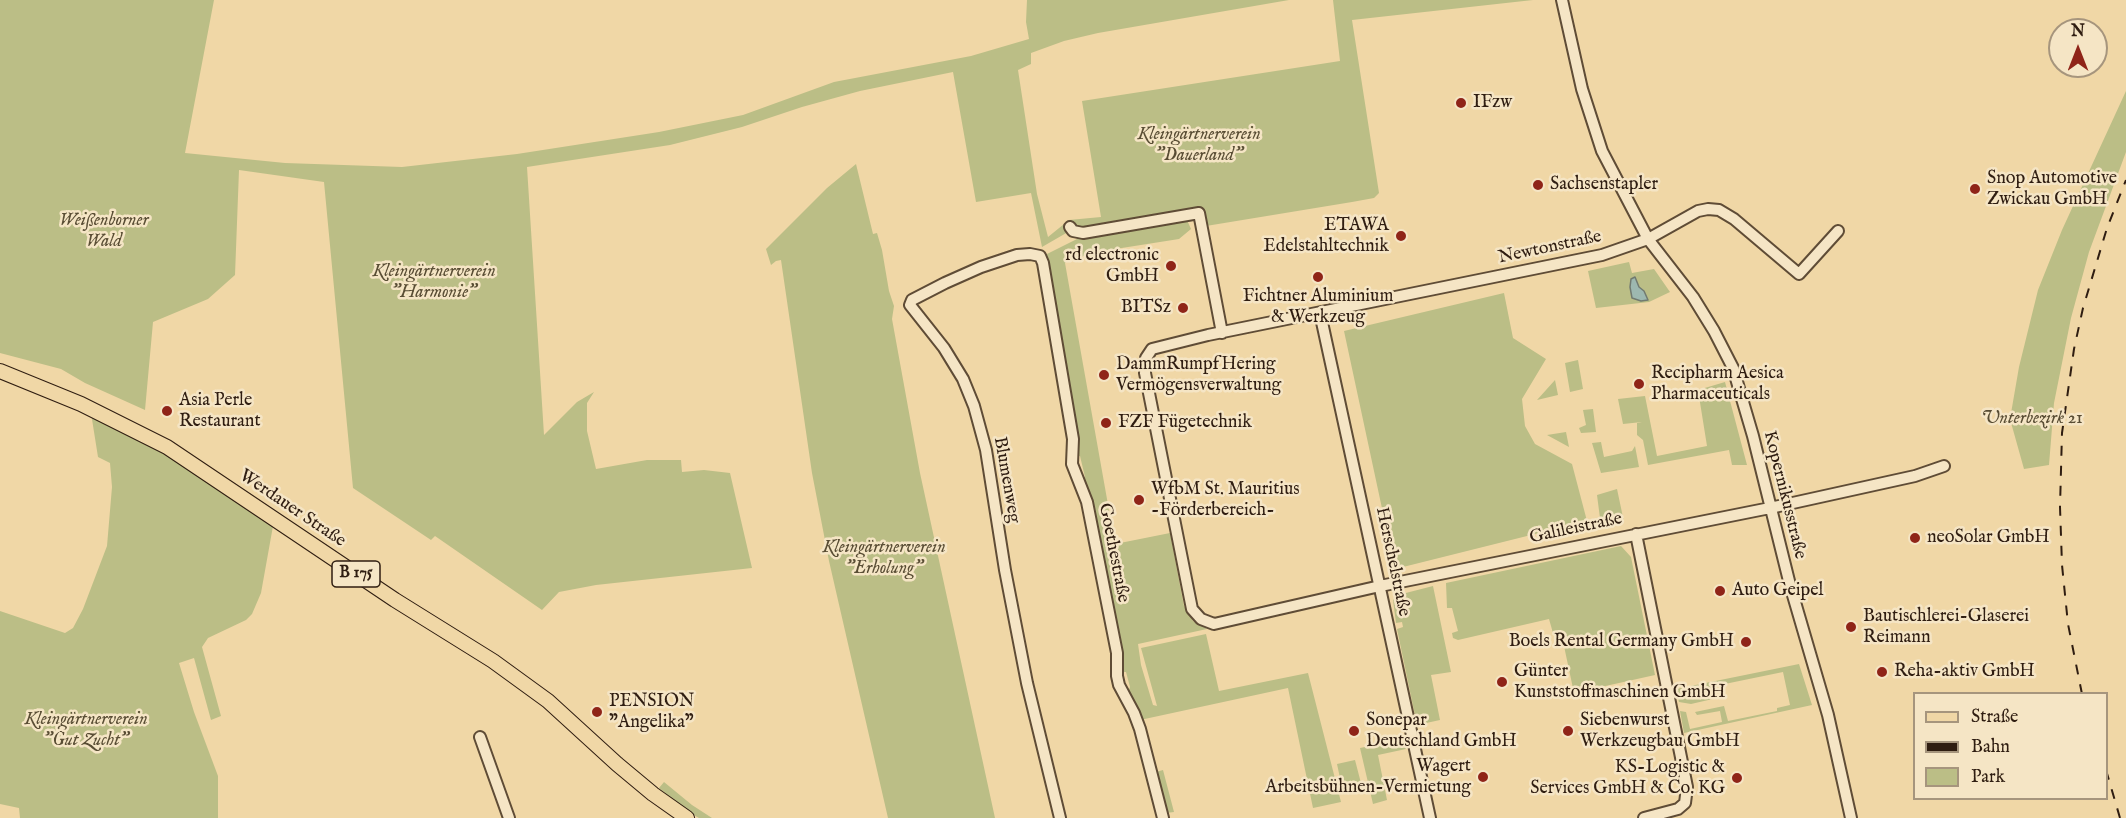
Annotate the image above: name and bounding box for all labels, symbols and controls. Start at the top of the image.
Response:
north arrow [2048,18,2108,78]
text: N [2071,22,2085,42]
place label: IFzw [1473,92,1512,114]
marker: IFzw [1454,96,1468,110]
park label: Kleingärtnerverein "Dauerland" [1137,124,1261,166]
place label: Snop Automotive Zwickau GmbH [1987,168,2117,210]
place label: Sachsenstapler [1550,174,1658,196]
marker: Sachsenstapler [1531,178,1545,192]
marker: Snop Automotive Zwickau GmbH [1968,182,1982,196]
park label: Weißenborner Wald [59,210,149,252]
place label: ETAWA Edelstahltechnik [1263,215,1389,258]
street label: Newtonstraße [1496,227,1604,269]
marker: ETAWA Edelstahltechnik [1394,229,1408,243]
place label: rd electronic GmbH [1065,245,1159,288]
marker: rd electronic GmbH [1164,259,1178,273]
park label: Kleingärtnerverein "Harmonie" [372,261,496,304]
marker: Fichtner Aluminium & Werkzeug [1311,270,1325,284]
place label: Fichtner Aluminium & Werkzeug [1243,286,1393,328]
place label: BITSz [1121,297,1171,319]
marker: BITSz [1176,301,1190,315]
place label: DammRumpfHering Vermögensverwaltung [1116,354,1281,397]
place label: Recipharm Aesica Pharmaceuticals [1651,363,1784,406]
marker: DammRumpfHering Vermögensverwaltung [1097,368,1111,382]
marker: Recipharm Aesica Pharmaceuticals [1632,377,1646,391]
place label: Asia Perle Restaurant [179,390,261,432]
marker: Asia Perle Restaurant [160,404,174,418]
park label: Unterbezirk 21 [1981,408,2083,430]
place label: FZF Fügetechnik [1118,412,1252,434]
marker: FZF Fügetechnik [1099,416,1113,430]
street label: Kopernikusstraße [1758,429,1810,561]
street label: Blumenweg [988,435,1024,525]
street label: Werdauer Straße [235,465,349,553]
place label: WfbM St. Mauritius -Förderbereich- [1151,479,1300,522]
marker: WfbM St. Mauritius -Förderbereich- [1132,493,1146,507]
street label: Goethestraße [1093,502,1133,604]
street label: Herschelstraße [1370,505,1414,619]
street label: Galileistraße [1528,509,1624,549]
place label: neoSolar GmbH [1927,527,2050,549]
marker: neoSolar GmbH [1908,531,1922,545]
park label: Kleingärtnerverein "Erholung" [822,537,946,580]
road number: B 175 [332,561,380,587]
place label: Auto Geipel [1732,580,1824,602]
marker: Auto Geipel [1713,584,1727,598]
place label: Bautischlerei-Glaserei Reimann [1863,606,2029,648]
marker: Bautischlerei-Glaserei Reimann [1844,620,1858,634]
place label: Boels Rental Germany GmbH [1509,631,1734,653]
marker: Boels Rental Germany GmbH [1739,635,1753,649]
place label: Günter Kunststoffmaschinen GmbH [1514,661,1726,704]
place label: Reha-aktiv GmbH [1894,661,2035,683]
marker: Reha-aktiv GmbH [1875,665,1889,679]
marker: Günter Kunststoffmaschinen GmbH [1495,675,1509,689]
place label: PENSION "Angelika" [609,691,694,734]
legend [1913,692,2108,800]
marker: PENSION "Angelika" [590,705,604,719]
text: Straße [1971,706,2018,729]
park label: Kleingärtnerverein "Gut Zucht" [24,709,148,752]
place label: Sonepar Deutschland GmbH [1366,710,1517,752]
place label: Siebenwurst Werkzeugbau GmbH [1580,710,1740,752]
marker: Sonepar Deutschland GmbH [1347,724,1361,738]
marker: Siebenwurst Werkzeugbau GmbH [1561,724,1575,738]
text: Bahn [1971,736,2010,759]
place label: Wagert Arbeitsbühnen-Vermietung [1265,756,1471,798]
place label: KS-Logistic & Services GmbH & Co. KG [1530,757,1725,800]
text: Park [1971,766,2005,789]
marker: Wagert Arbeitsbühnen-Vermietung [1476,770,1490,784]
marker: KS-Logistic & Services GmbH & Co. KG [1730,771,1744,785]

